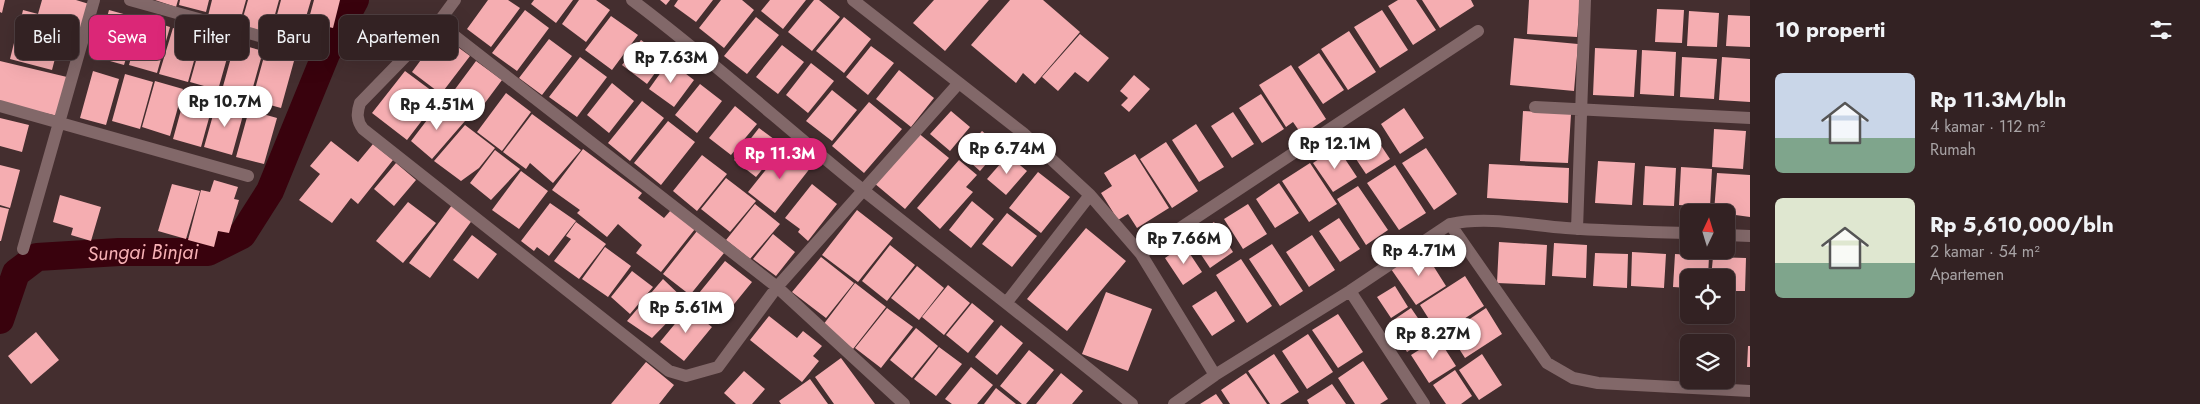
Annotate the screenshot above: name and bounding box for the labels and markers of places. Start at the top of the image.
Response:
pin: Rp 7.63M [619,42,723,84]
pin: Rp 10.7M [173,86,277,128]
pin: Rp 4.51M [385,88,489,131]
pin: Rp 12.1M [1283,128,1387,170]
pin: Rp 6.74M [955,132,1059,175]
pin: Rp 11.3M [728,138,832,180]
pin: Rp 7.66M [1132,222,1236,265]
pin: Rp 4.71M [1367,234,1471,277]
pin: Rp 5.61M [634,292,738,334]
pin: Rp 8.27M [1381,318,1485,360]

